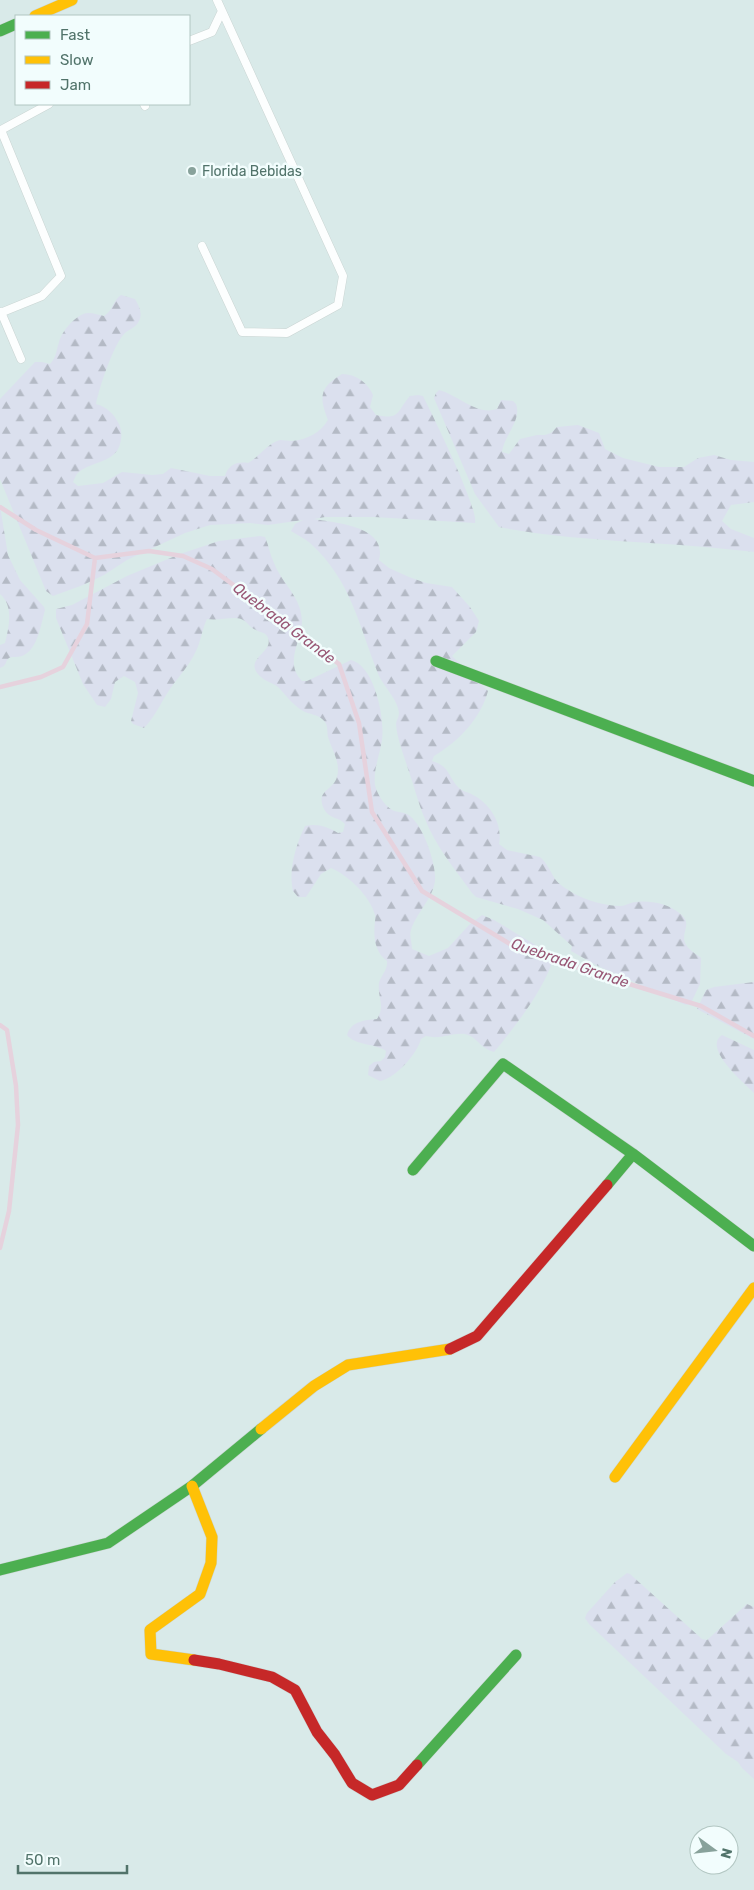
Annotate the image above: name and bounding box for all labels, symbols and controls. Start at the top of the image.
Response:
legend [15,15,190,105]
text: Fast [60,26,90,44]
text: Slow [60,51,93,69]
text: Jam [60,76,91,94]
place label: Florida Bebidas [202,163,302,180]
marker: Florida Bebidas [186,165,198,177]
water label: Quebrada Grande [229,579,339,668]
water label: Quebrada Grande [509,934,632,992]
north arrow [689,1825,739,1875]
scale bar [18,1842,126,1874]
text: N [717,1846,736,1860]
text: 50 m [25,1851,60,1869]

